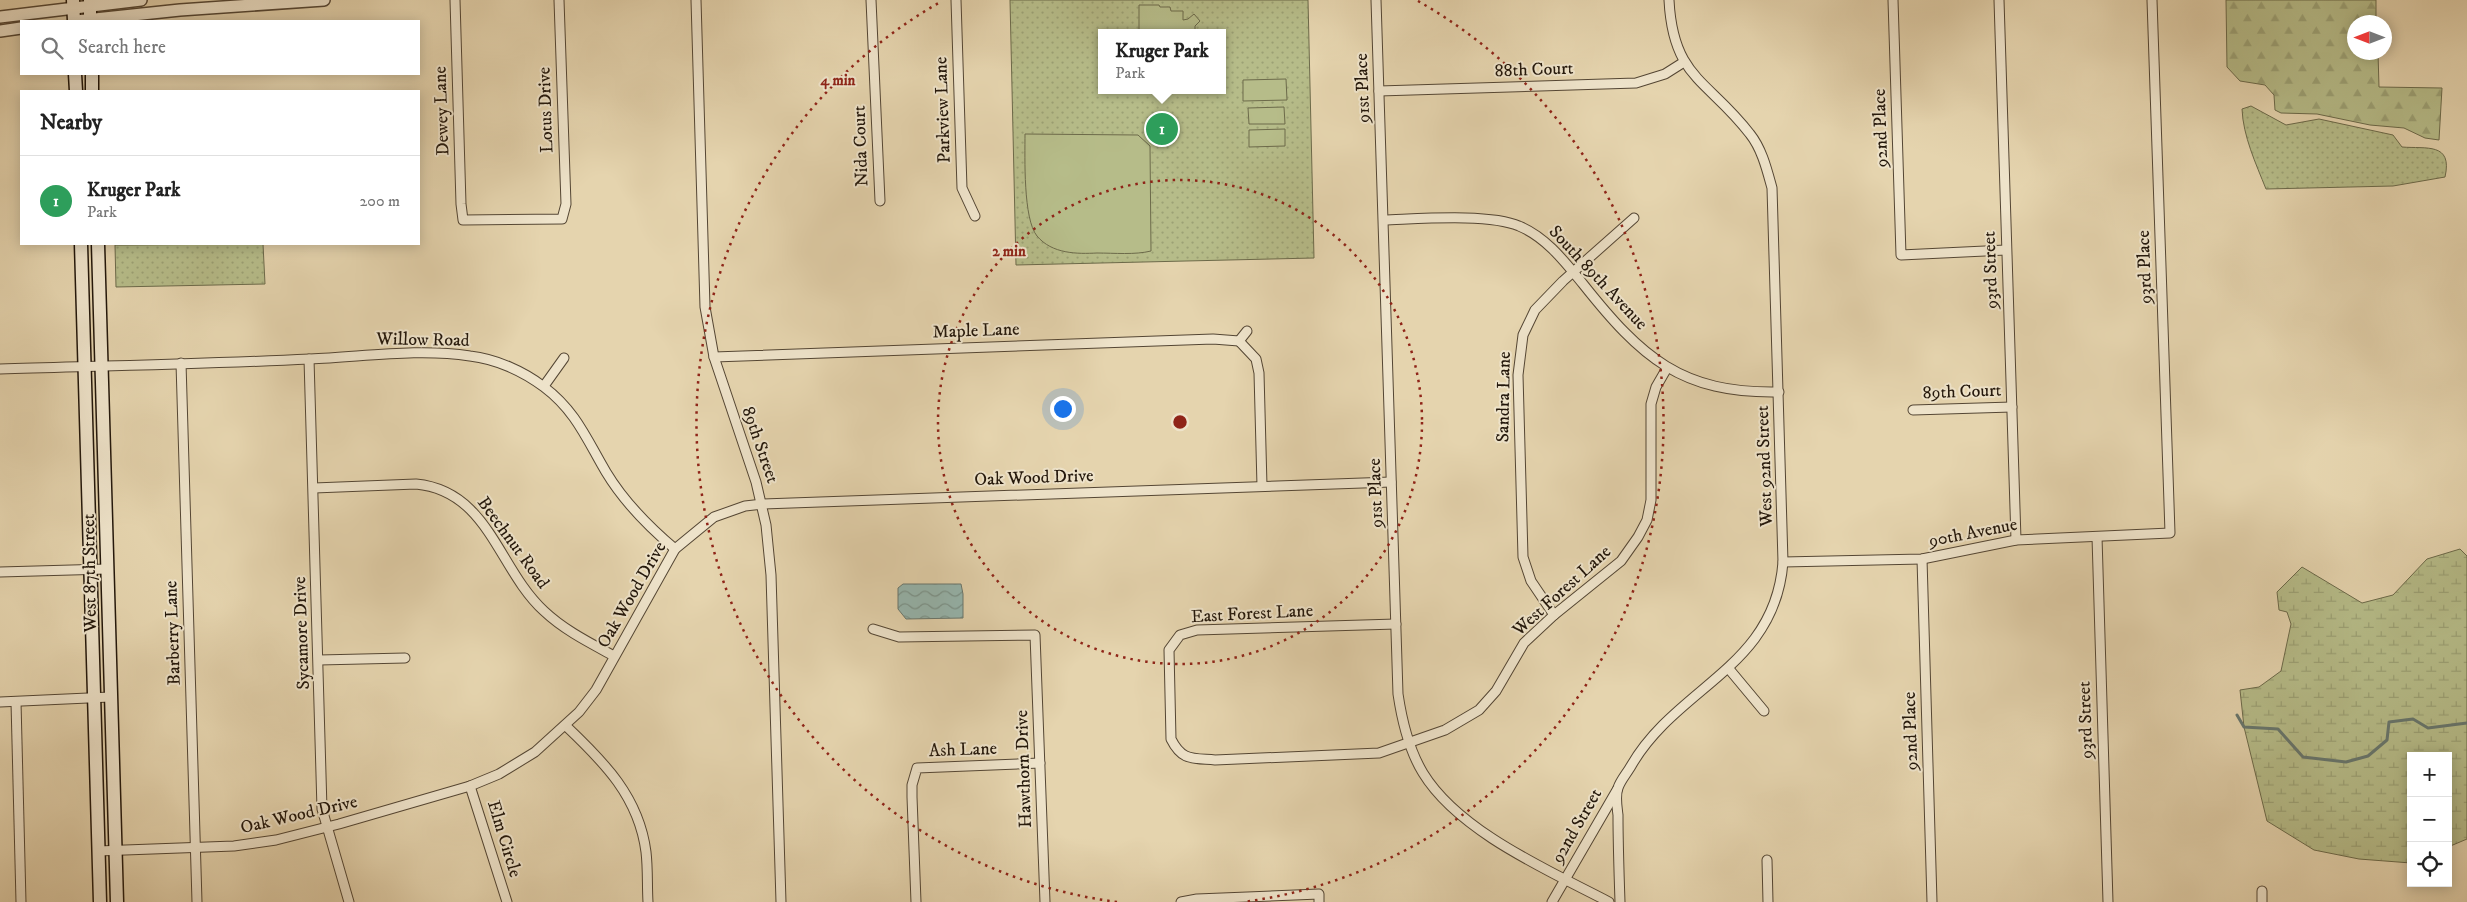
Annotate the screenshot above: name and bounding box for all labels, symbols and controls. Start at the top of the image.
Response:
north arrow [2347,15,2392,60]
search box [20,20,420,75]
popup [1098,29,1226,94]
icon: search [38,34,66,62]
text: Search here [78,36,166,59]
text: Kruger Park [1115,40,1209,63]
street label: 91st Place [1351,53,1375,124]
street label: Parkview Lane [930,56,956,164]
street label: 88th Court [1494,58,1574,82]
text: Park [1115,63,1145,83]
street label: Dewey Lane [429,66,455,156]
street label: Lotus Drive [534,67,558,153]
text: 4 min [820,71,856,90]
street label: 92nd Place [1869,88,1893,169]
street label: Nida Court [849,105,873,187]
text: Nearby [40,110,102,136]
pin: 1 [1146,110,1178,148]
text: Kruger Park [87,179,180,202]
text: 1 [53,191,59,211]
text: 200 m [359,191,400,211]
text: Park [87,202,117,222]
street label: South 89th Avenue [1544,221,1652,335]
street label: 93rd Place [2133,230,2157,305]
street label: 93rd Street [1979,231,2003,310]
text: 2 min [992,242,1026,261]
street label: Maple Lane [932,318,1020,344]
street label: Willow Road [375,328,470,352]
street label: Sandra Lane [1492,351,1516,443]
street label: 89th Court [1922,380,2002,404]
your location [1050,396,1076,422]
street label: 89th Street [737,404,783,486]
street label: West 92nd Street [1752,405,1778,528]
centre of rings [1171,413,1189,431]
street label: 91st Place [1364,458,1388,529]
street label: Oak Wood Drive [974,465,1094,491]
street label: Beechnut Road [472,493,554,593]
street label: West 87th Street [78,513,102,634]
street label: 90th Avenue [1926,514,2019,553]
street label: Oak Wood Drive [593,538,671,652]
street label: West Forest Lane [1507,541,1616,642]
street label: Sycamore Drive [289,576,315,690]
street label: Barberry Lane [160,580,186,686]
street label: East Forest Lane [1190,600,1314,628]
street label: 93rd Street [2074,681,2098,760]
street label: 92nd Place [1899,691,1923,772]
street label: Hawthorn Drive [1011,710,1037,828]
street label: Ash Lane [929,738,997,762]
map controls [2407,752,2452,887]
button: + [2407,752,2452,797]
street label: 92nd Street [1546,785,1607,868]
street label: Oak Wood Drive [238,791,360,839]
button: − [2407,797,2452,842]
street label: Elm Circle [482,798,526,880]
button: locate [2407,842,2452,887]

